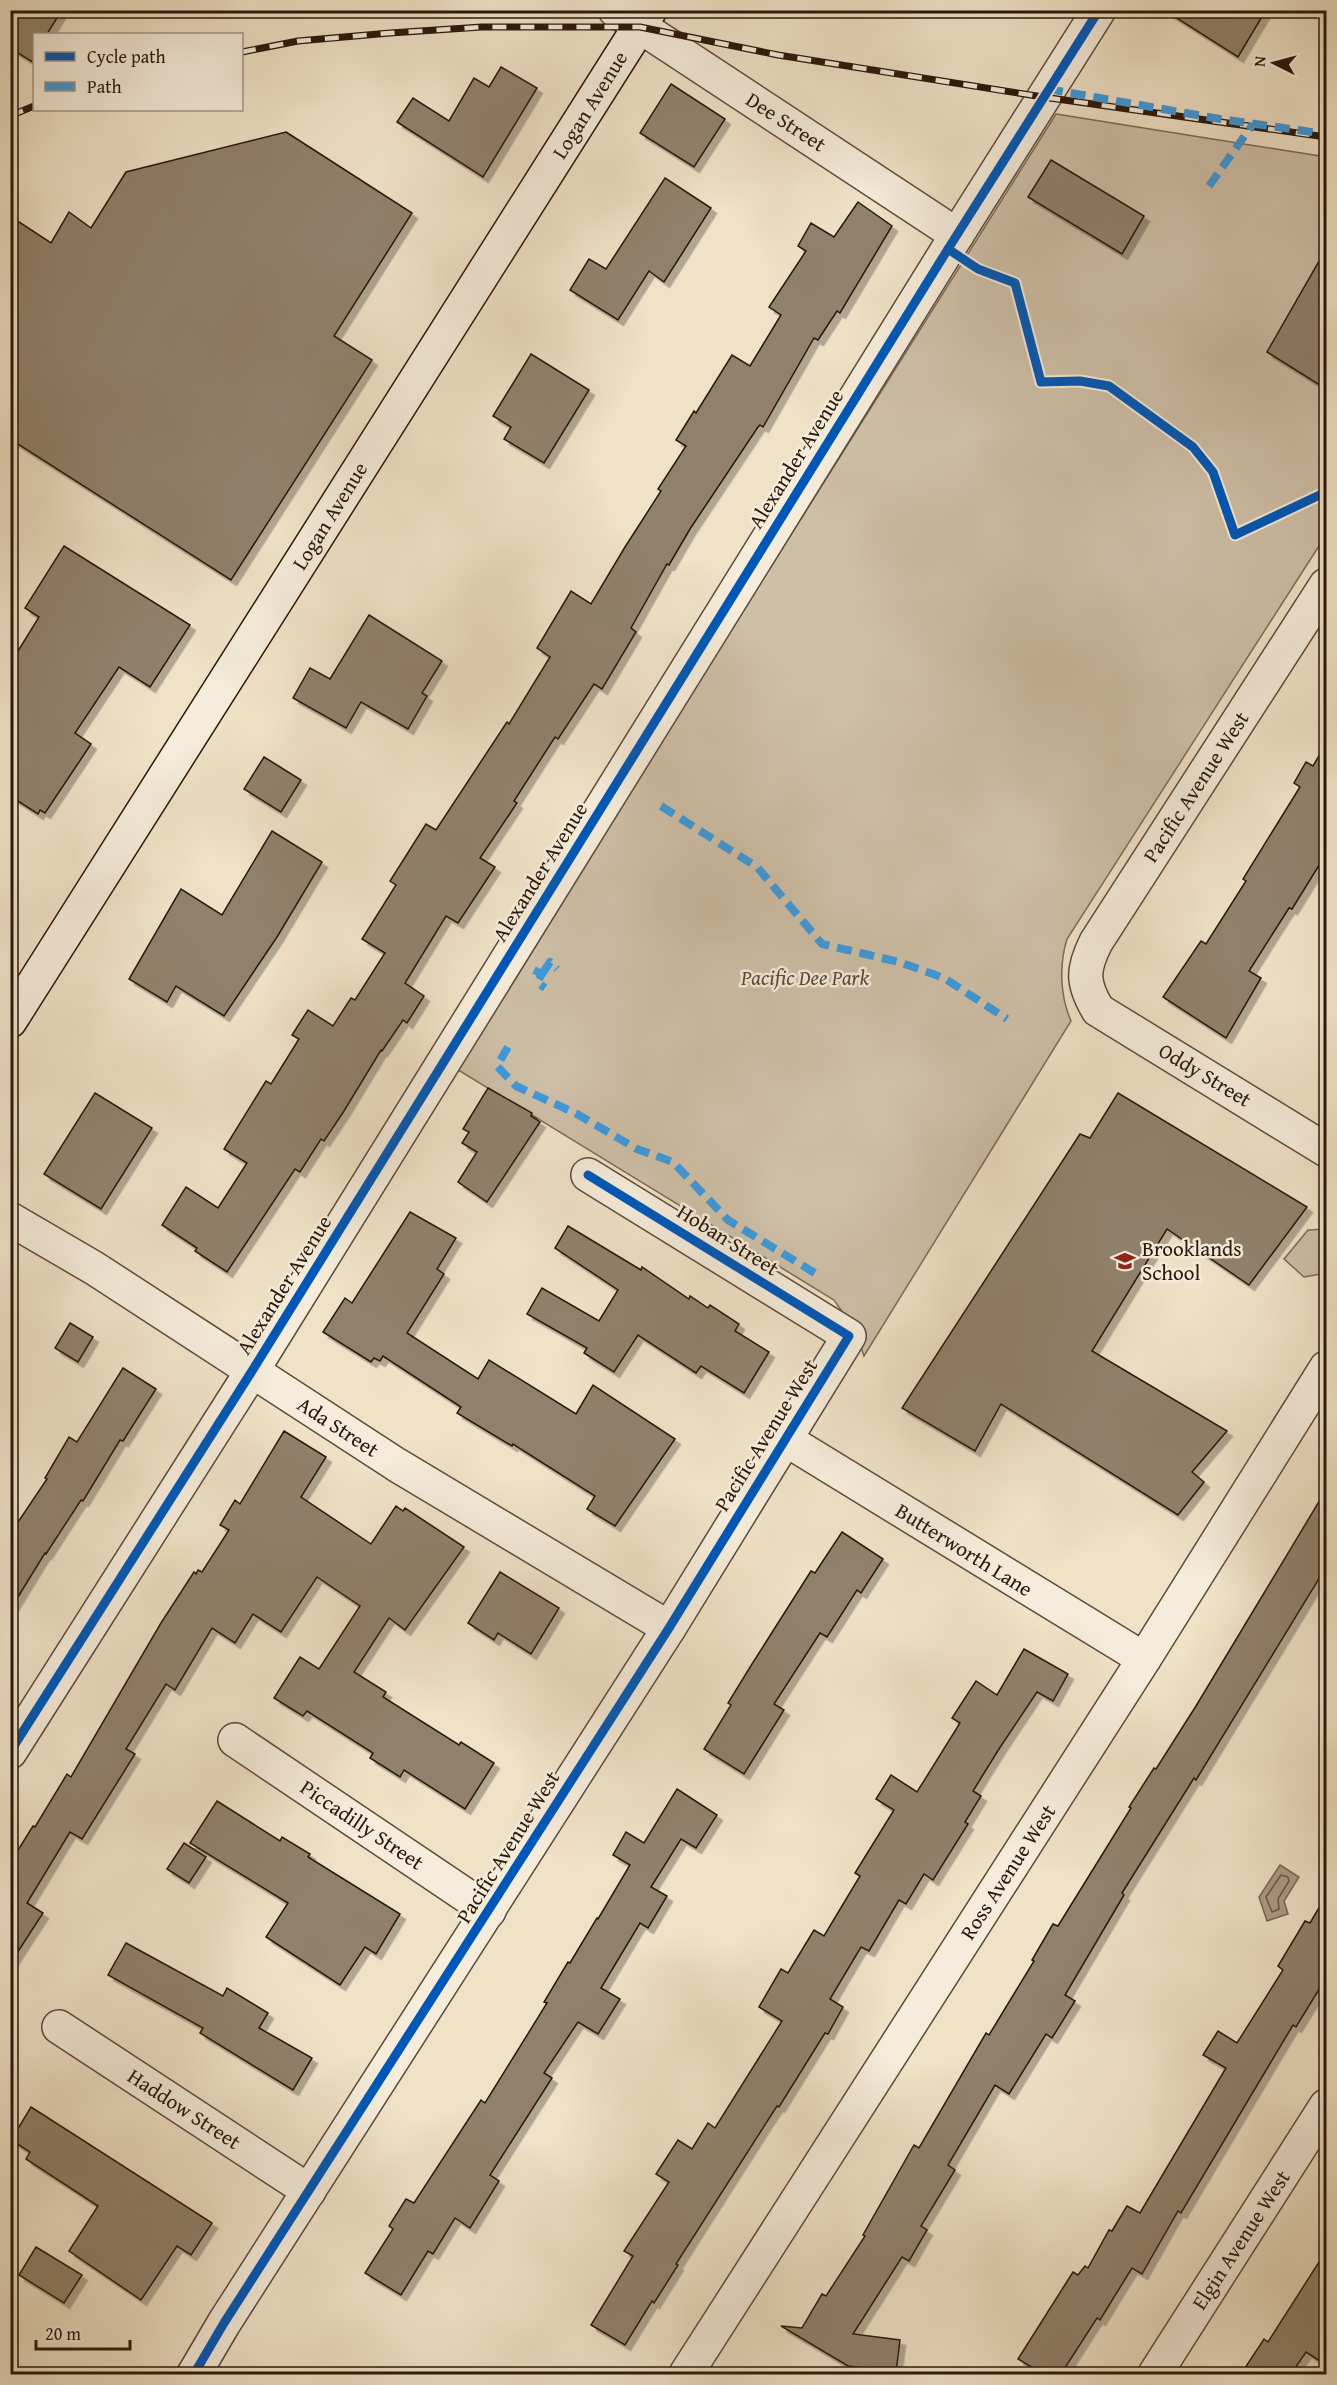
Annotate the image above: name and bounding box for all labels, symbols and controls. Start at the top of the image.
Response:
legend [33,33,243,111]
north arrow [1244,33,1304,93]
text: Cycle path [87,43,166,70]
street label: Logan Avenue [544,45,635,165]
text: N [1247,55,1272,68]
text: Path [87,73,122,100]
street label: Dee Street [740,84,833,159]
street label: Alexander Avenue [740,383,851,535]
street label: Logan Avenue [284,456,375,576]
street label: Pacific Avenue West [1135,705,1256,868]
street label: Alexander Avenue [484,796,595,948]
park label: Pacific Dee Park [740,962,869,993]
street label: Oddy Street [1153,1035,1258,1115]
street label: Hoban Street [671,1196,786,1283]
street label: Alexander Avenue [228,1209,339,1361]
place label: Brooklands School [1142,1233,1242,1288]
school or university icon: Brooklands School [1113,1249,1137,1273]
street label: Pacific Avenue West [706,1352,825,1517]
street label: Ada Street [291,1389,386,1465]
street label: Butterworth Lane [890,1495,1039,1604]
street label: Pacific Avenue West [448,1764,567,1929]
street label: Piccadilly Street [294,1772,431,1878]
street label: Ross Avenue West [952,1797,1063,1946]
street label: Haddow Street [122,2060,247,2157]
street label: Elgin Avenue West [1184,2163,1298,2316]
scale bar [36,2313,130,2351]
text: 20 m [45,2320,81,2347]

